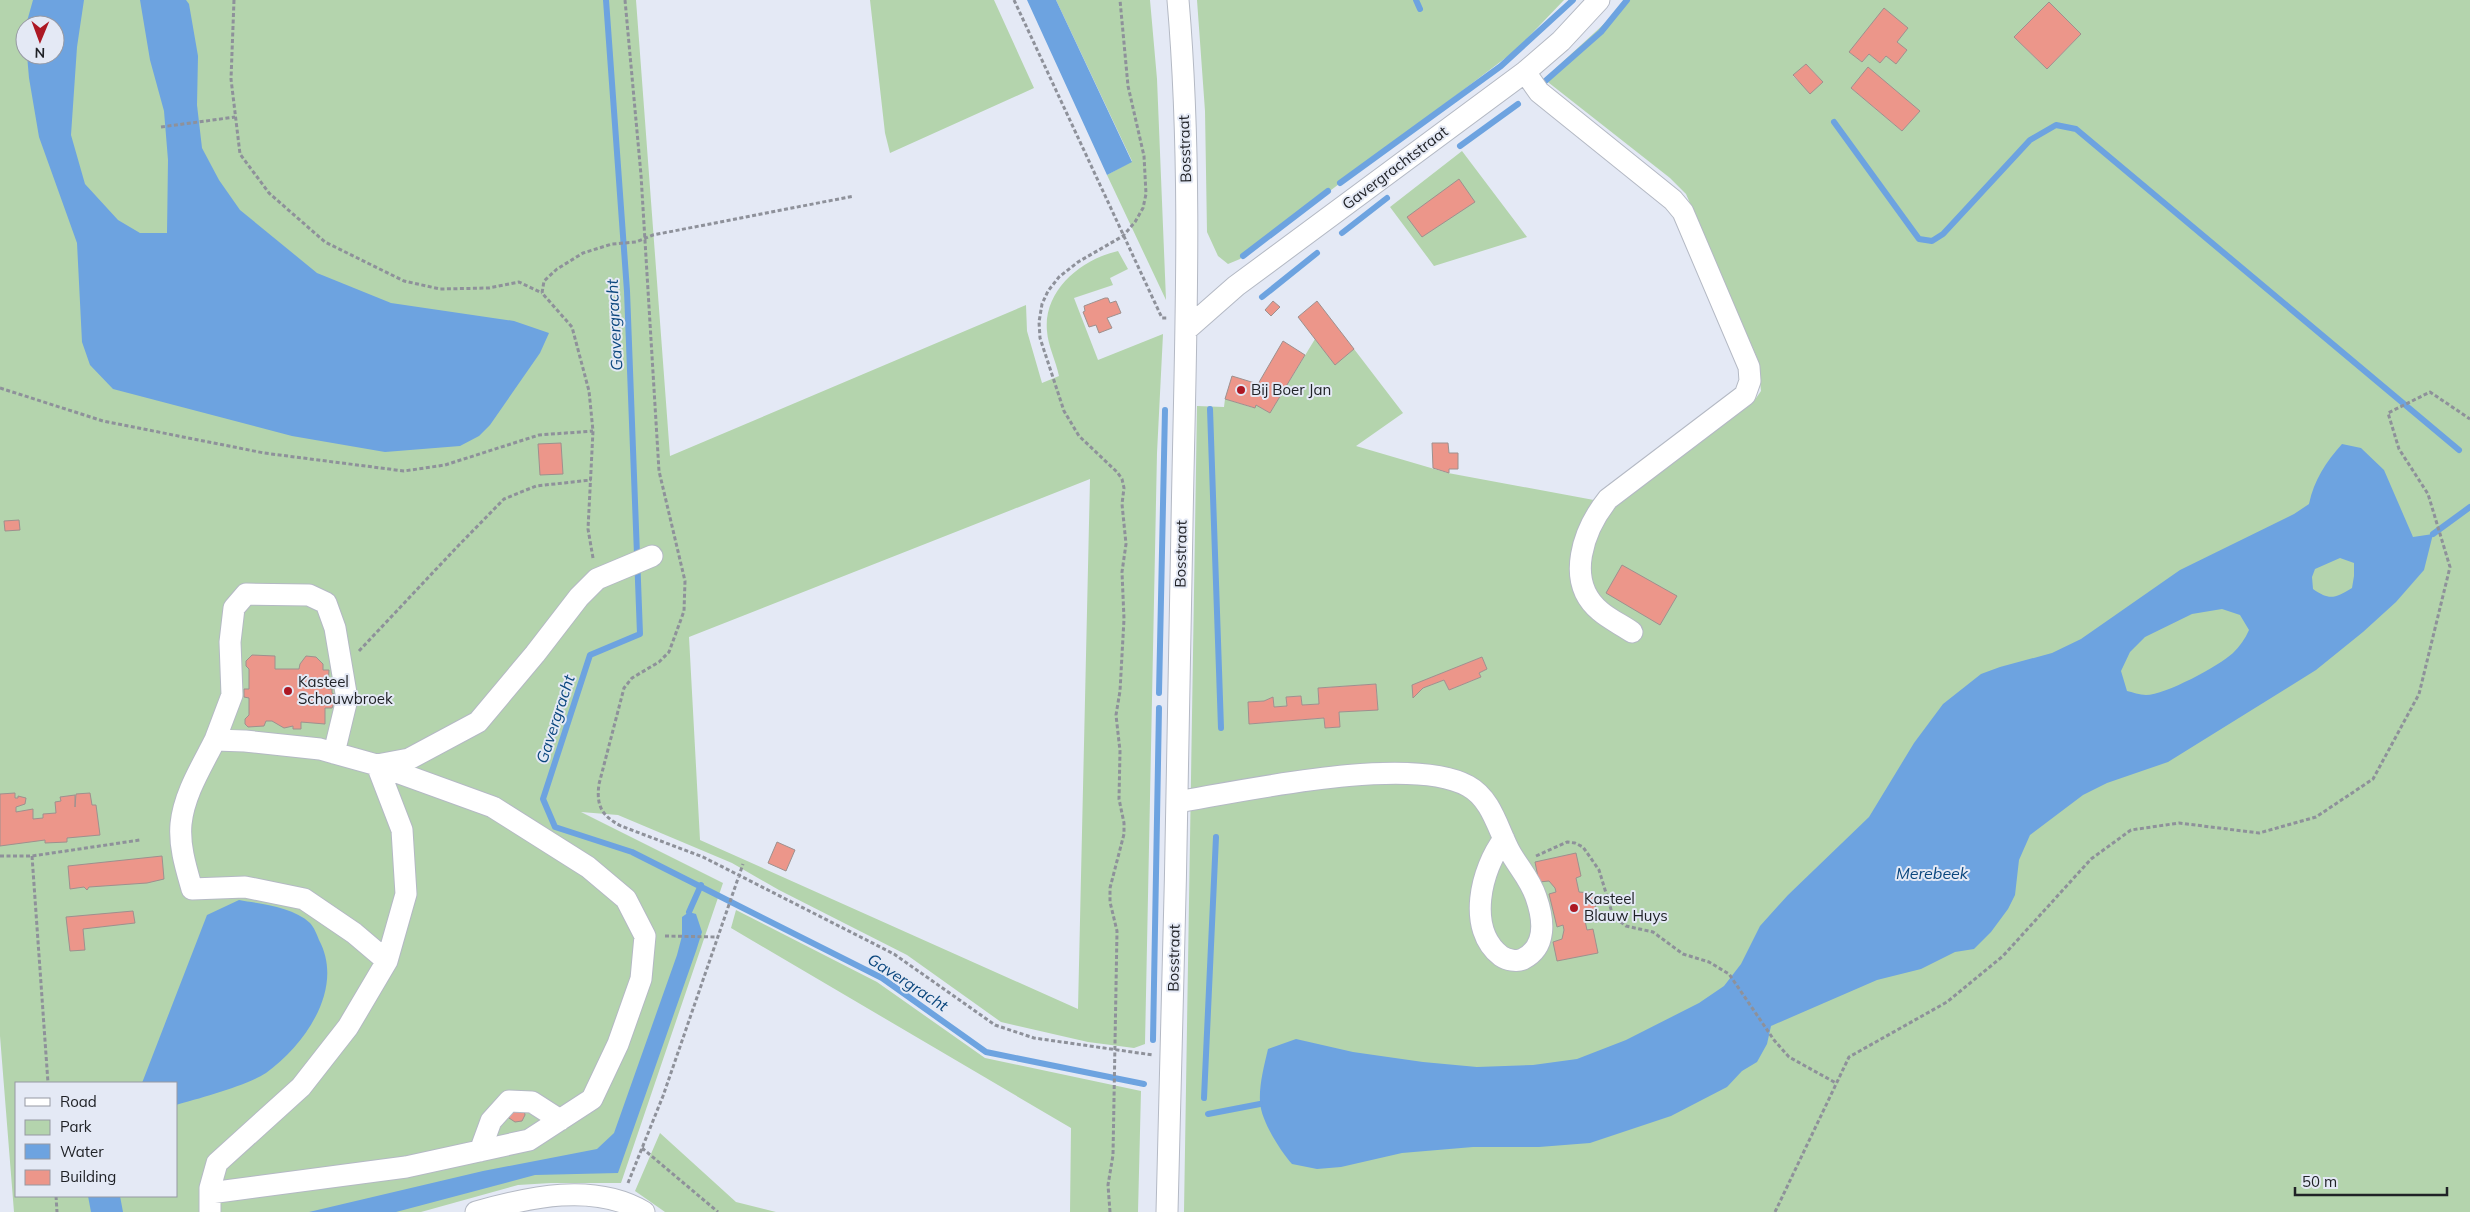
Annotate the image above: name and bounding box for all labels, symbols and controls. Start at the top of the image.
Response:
north arrow [15,15,65,65]
text: N [34,44,45,62]
street label: Bosstraat [1174,115,1195,183]
street label: Gavergrachtstraat [1338,122,1451,214]
water label: Gavergracht [602,278,626,371]
place label: Bij Boer Jan [1251,380,1331,399]
marker: Bij Boer Jan [1235,384,1247,396]
street label: Bosstraat [1170,520,1191,588]
place label: Kasteel Schouwbroek [298,672,393,708]
water label: Gavergracht [531,672,579,766]
marker: Kasteel Schouwbroek [282,685,294,697]
water label: Merebeek [1896,863,1969,883]
place label: Kasteel Blauw Huys [1584,889,1668,925]
marker: Kasteel Blauw Huys [1568,902,1580,914]
street label: Bosstraat [1163,924,1184,992]
water label: Gavergracht [864,949,952,1016]
legend [15,1082,178,1197]
text: Road [60,1092,97,1111]
text: Park [60,1117,92,1136]
text: Water [60,1142,104,1161]
scale bar [2295,1164,2448,1196]
text: Building [60,1167,116,1186]
text: 50 m [2302,1172,2337,1191]

